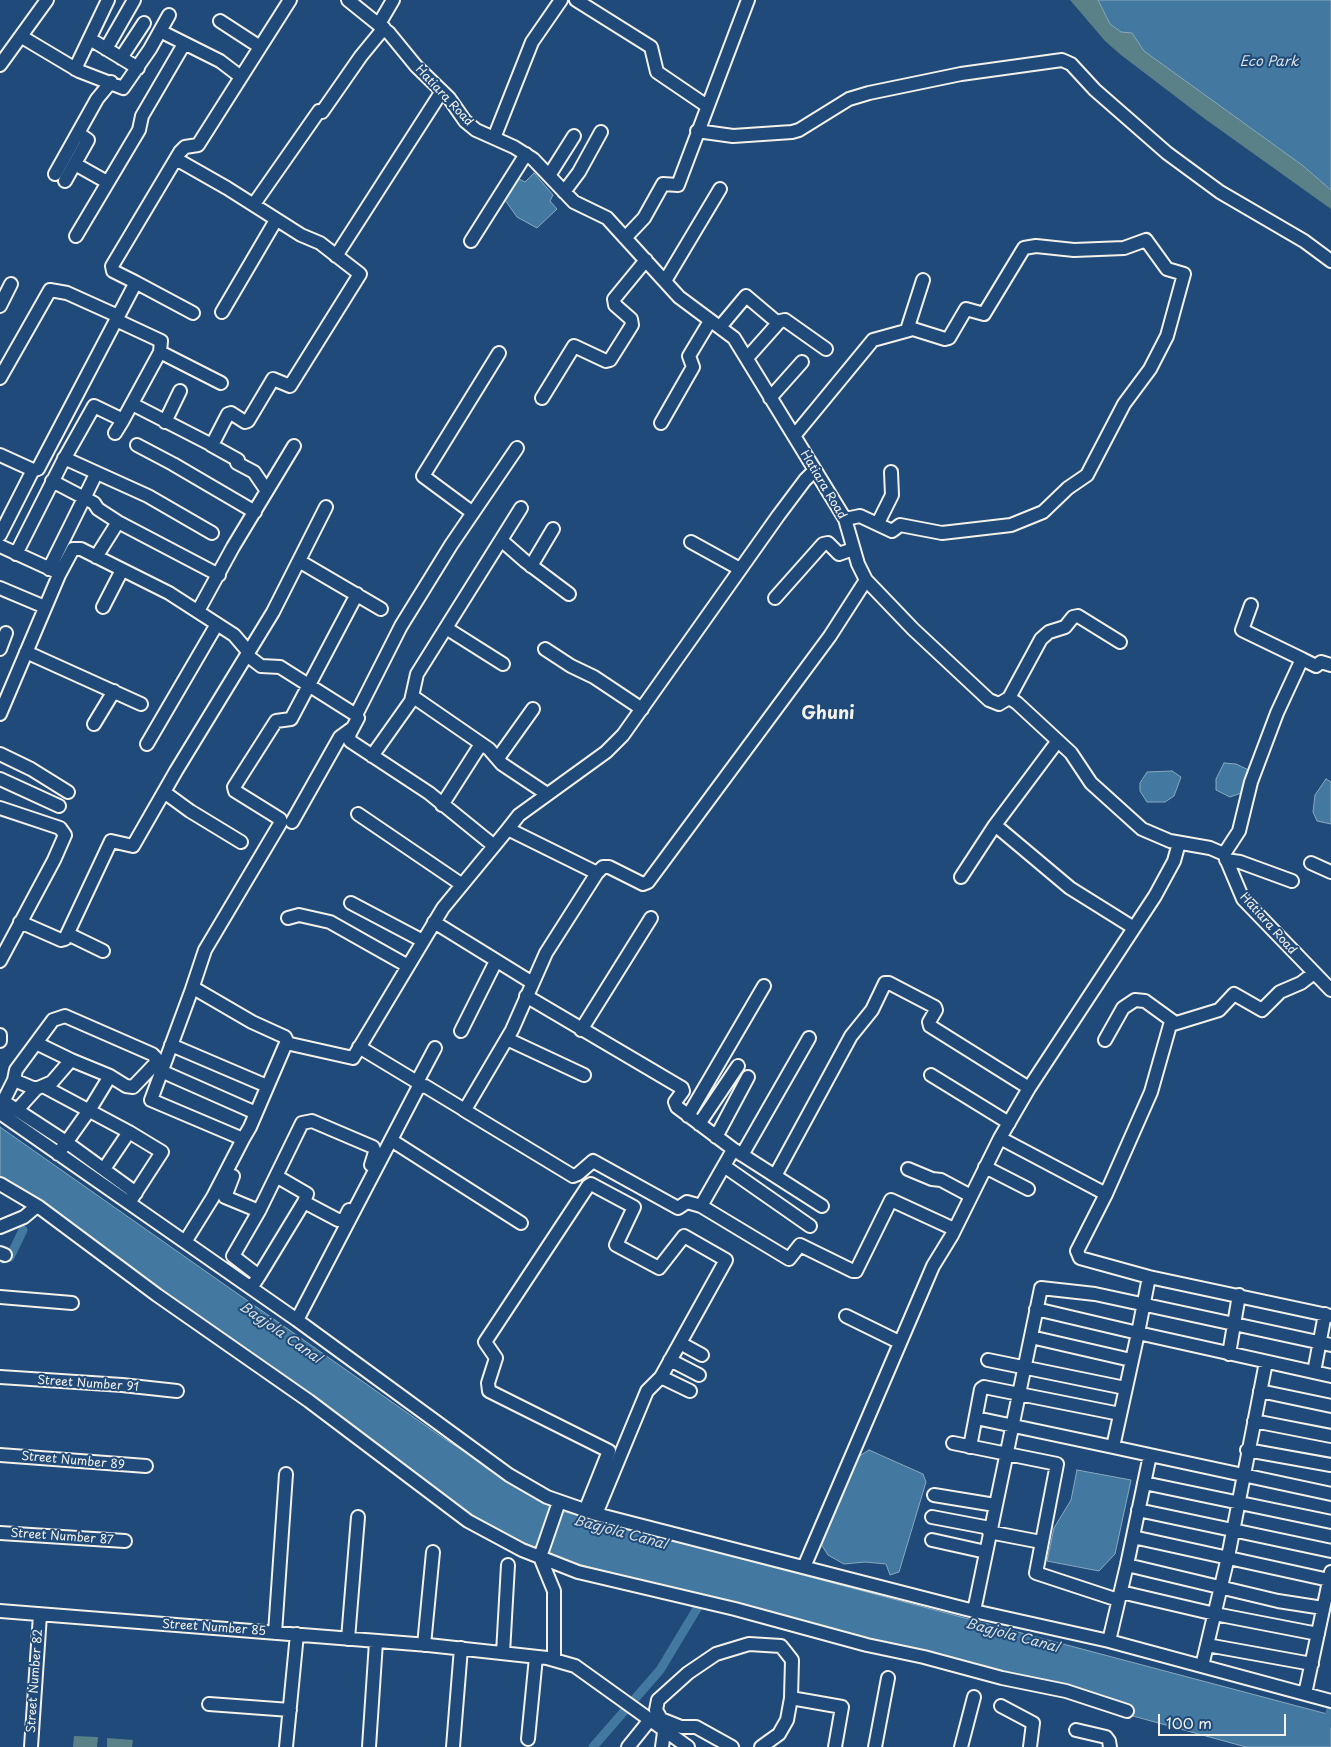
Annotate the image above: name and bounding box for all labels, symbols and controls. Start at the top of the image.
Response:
water label: Eco Park [1239,54,1299,70]
street label: Hatiara Road [412,63,476,129]
street label: Hatiara Road [797,448,849,522]
district label: Ghuni [801,703,855,725]
street label: Hatiara Road [1237,890,1299,958]
water label: Bagjola Canal [236,1299,324,1367]
street label: Street Number 91 [37,1373,139,1395]
street label: Street Number 89 [21,1449,125,1473]
water label: Bagjola Canal [571,1512,669,1554]
street label: Street Number 87 [10,1526,114,1548]
water label: Bagjola Canal [963,1615,1061,1657]
street label: Street Number 85 [162,1617,266,1639]
street label: Street Number 82 [24,1628,46,1734]
scale bar [1161,1704,1288,1736]
text: 100 m [1166,1711,1212,1734]

